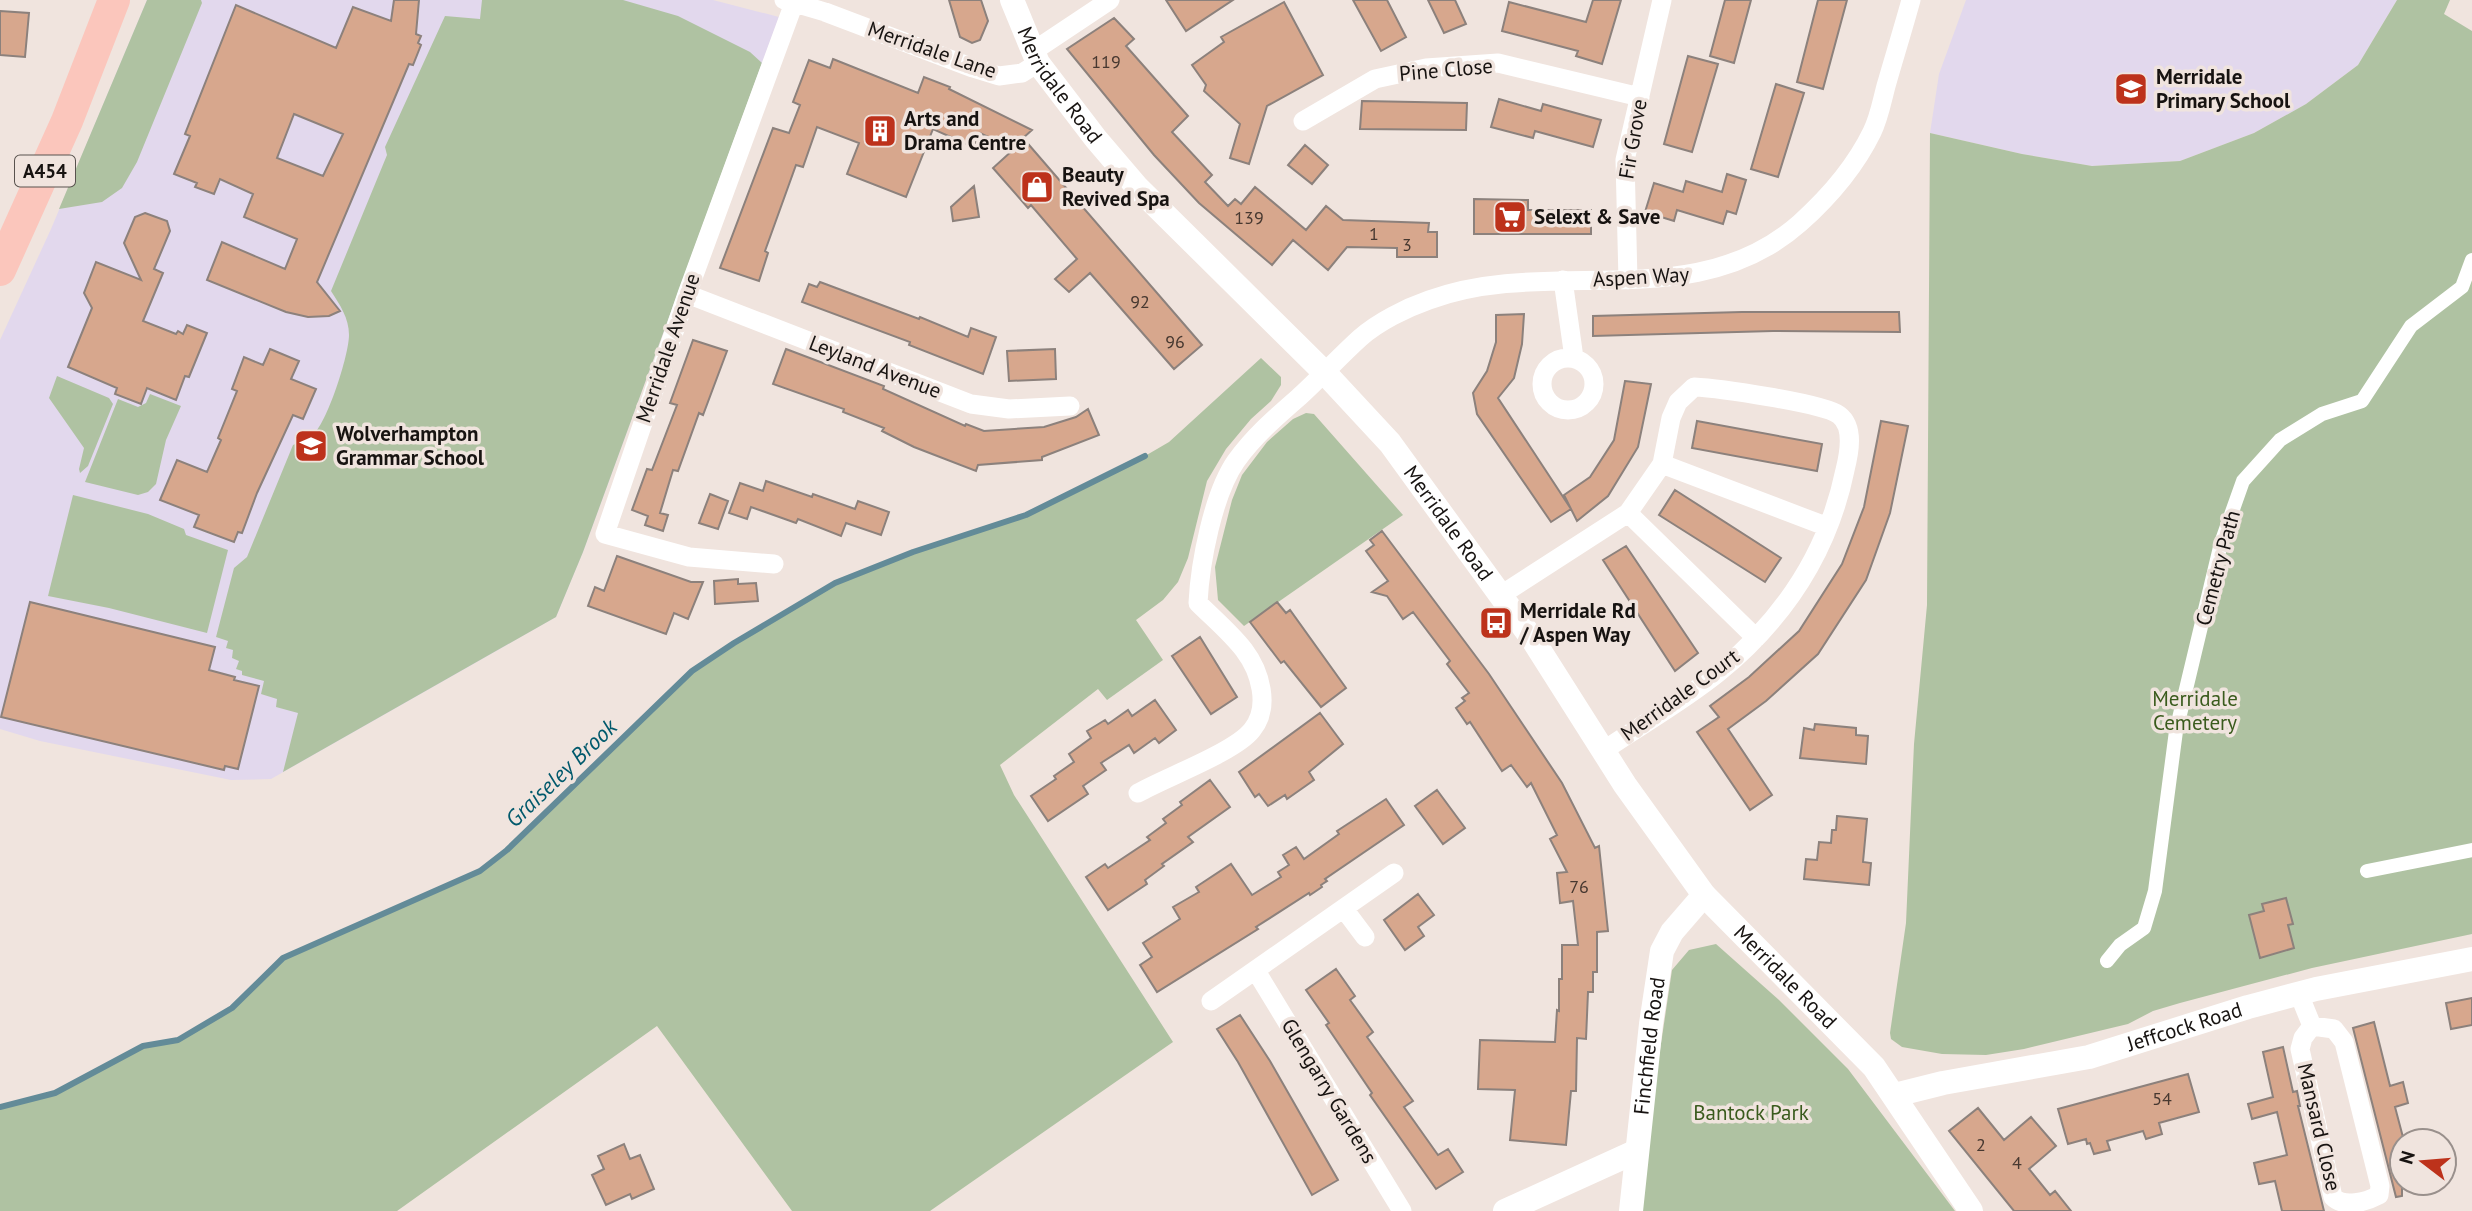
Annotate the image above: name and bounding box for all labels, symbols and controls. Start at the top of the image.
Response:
street label: Merridale Lane [864,15,1000,84]
street label: Merridale Road [1011,22,1108,149]
house number: 119 [1091,50,1121,73]
street label: Pine Close [1398,52,1494,87]
place label: Merridale Primary School [2156,63,2291,114]
school or university icon: Merridale Primary School [2112,70,2150,108]
street label: Fir Grove [1612,97,1653,181]
place label: Arts and Drama Centre [904,105,1026,156]
building icon: Arts and Drama Centre [861,112,899,150]
road number: A454 [15,155,75,186]
place label: Beauty Revived Spa [1062,161,1170,212]
shop icon: Beauty Revived Spa [1018,168,1056,206]
supermarket icon: Selext & Save [1491,198,1529,236]
place label: Selext & Save [1534,203,1660,230]
house number: 139 [1234,206,1264,229]
house number: 1 [1369,222,1379,245]
house number: 3 [1402,233,1412,256]
street label: Aspen Way [1592,260,1690,293]
street label: Merridale Avenue [629,270,706,426]
house number: 92 [1130,290,1150,313]
street label: Leyland Avenue [805,329,945,404]
house number: 96 [1165,330,1185,353]
place label: Wolverhampton Grammar School [336,420,485,471]
school or university icon: Wolverhampton Grammar School [292,427,330,465]
street label: Merridale Road [1398,460,1499,586]
street label: Cemetry Path [2189,507,2246,629]
place label: Merridale Rd / Aspen Way [1519,597,1636,648]
bus stop icon: Merridale Rd / Aspen Way [1477,604,1515,642]
street label: Merridale Court [1615,643,1744,747]
park label: Merridale Cemetery [2152,685,2238,736]
water label: Graiseley Brook [499,711,624,833]
house number: 76 [1569,875,1589,898]
street label: Merridale Road [1728,919,1843,1035]
street label: Finchfield Road [1627,975,1671,1116]
street label: Jeffcock Road [2123,996,2245,1058]
street label: Glengarry Gardens [1276,1013,1383,1168]
street label: Mansard Close [2292,1060,2347,1194]
house number: 54 [2152,1087,2172,1110]
park label: Bantock Park [1693,1099,1809,1126]
north arrow [2388,1127,2458,1197]
house number: 2 [1976,1133,1986,1156]
text: N [2393,1148,2420,1167]
house number: 4 [2012,1151,2022,1174]

